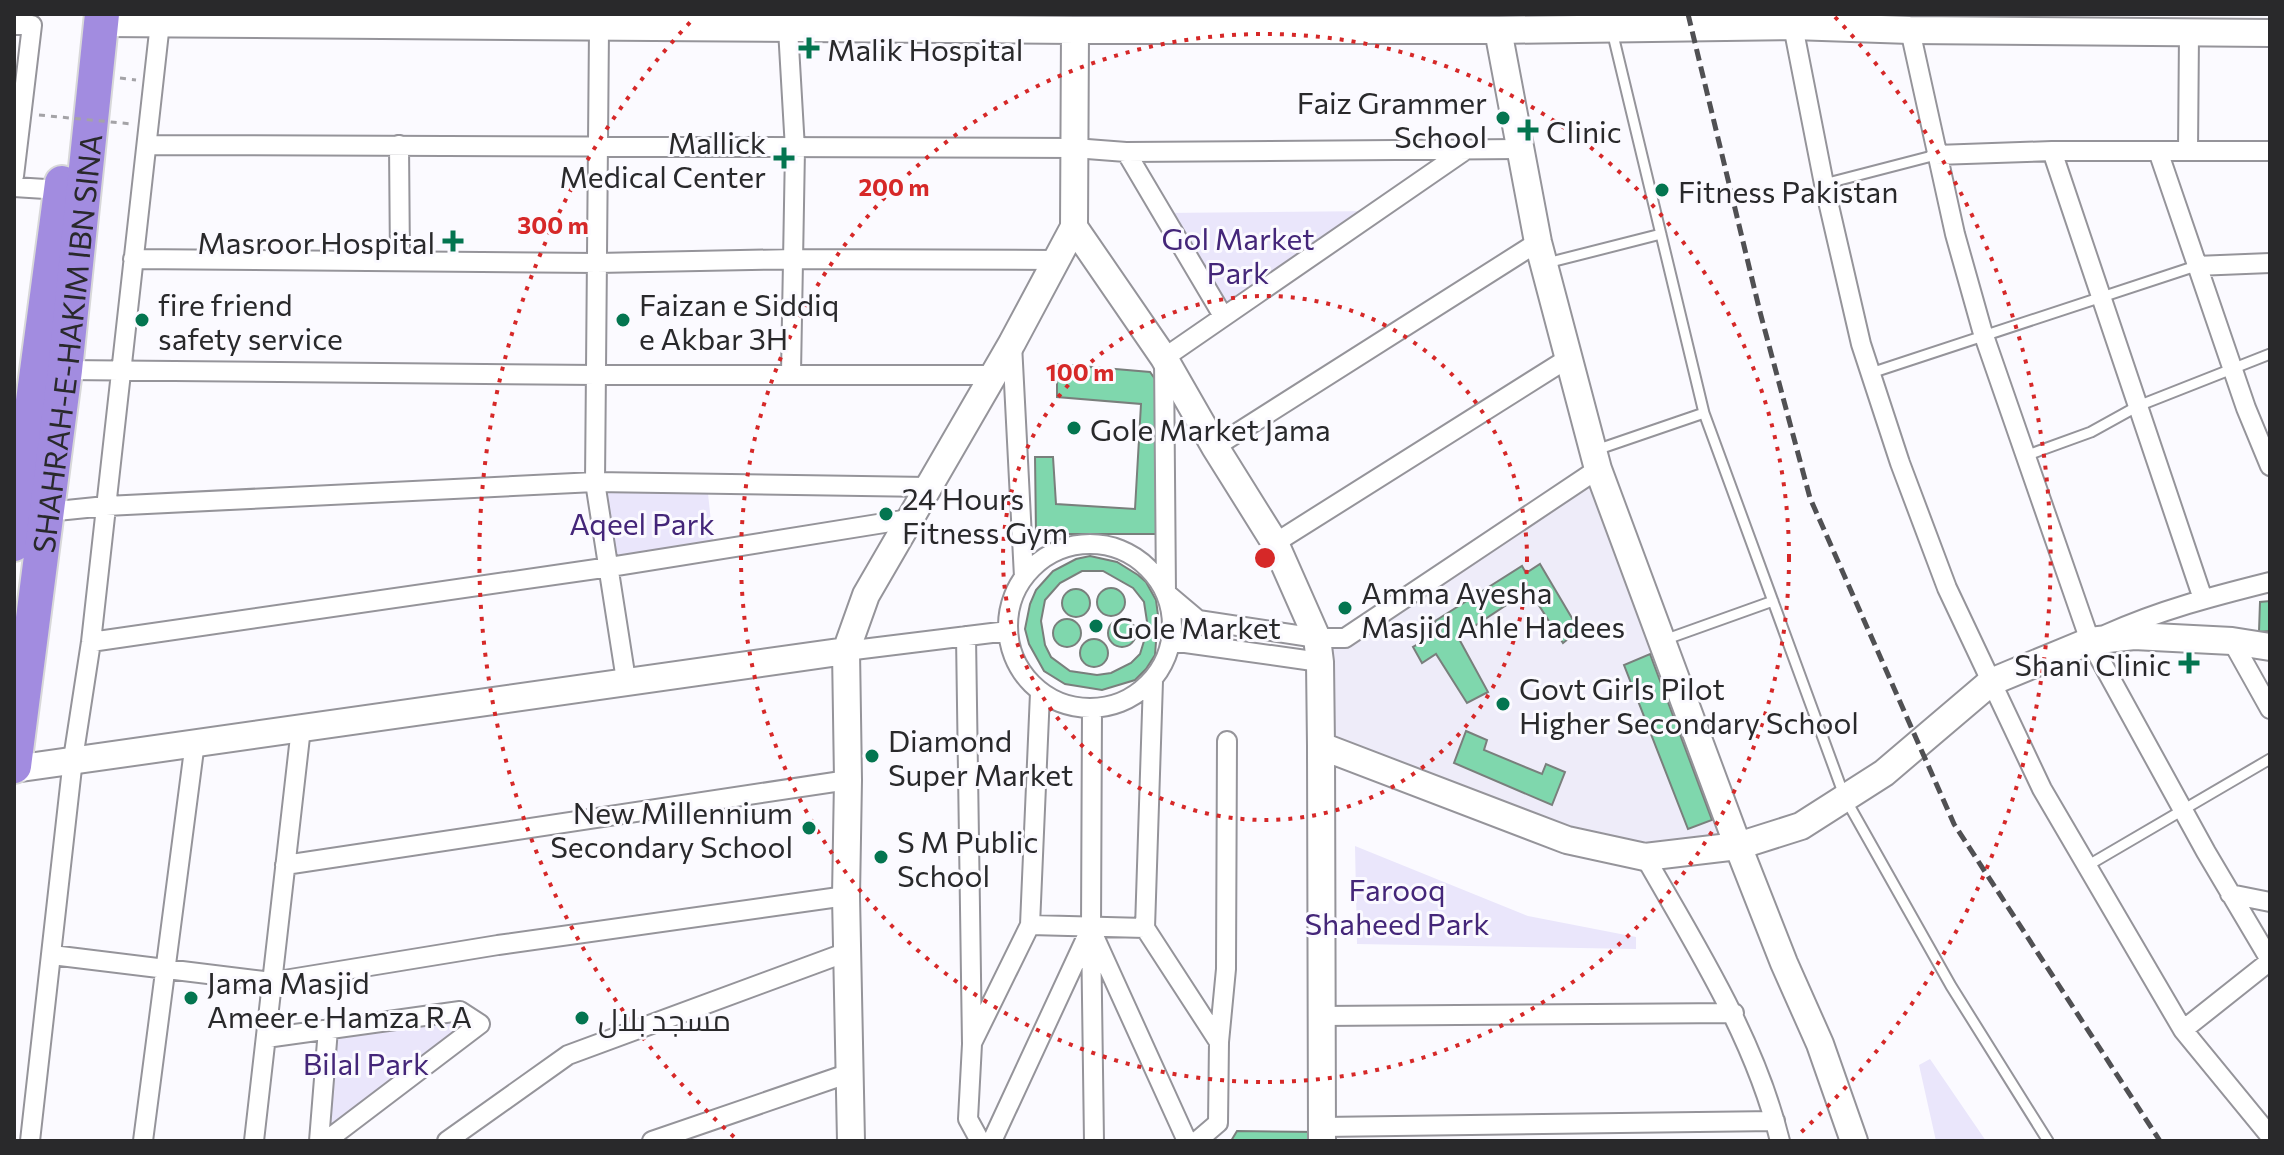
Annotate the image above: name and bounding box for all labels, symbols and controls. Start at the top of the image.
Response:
place label: Malik Hospital [827,30,1023,67]
marker: Malik Hospital [798,37,820,59]
place label: Faiz Grammer School [1297,83,1487,154]
marker: Faiz Grammer School [1494,109,1512,127]
place label: Clinic [1546,112,1622,149]
marker: Clinic [1517,119,1539,141]
place label: Mallick Medical Center [559,123,766,194]
street label: SHAHRAH-E-HAKIM IBN SINA [23,132,108,555]
marker: Mallick Medical Center [773,147,795,169]
text: 200 m [859,172,929,201]
place label: Fitness Pakistan [1678,172,1898,209]
marker: Fitness Pakistan [1653,181,1671,199]
text: 300 m [517,210,589,239]
park label: Gol Market Park [1162,219,1314,290]
place label: Masroor Hospital [197,223,435,260]
marker: Masroor Hospital [442,230,464,252]
place label: fire friend safety service [158,285,343,356]
place label: Faizan e Siddiq e Akbar 3H [639,285,839,356]
marker: fire friend safety service [133,311,151,329]
marker: Faizan e Siddiq e Akbar 3H [614,311,632,329]
text: 100 m [1046,357,1114,386]
place label: Gole Market Jama [1090,410,1331,447]
marker: Gole Market Jama [1065,419,1083,437]
place label: 24 Hours Fitness Gym [902,479,1068,550]
park label: Aqeel Park [569,504,715,541]
marker: 24 Hours Fitness Gym [877,505,895,523]
centre of rings [1251,544,1279,572]
place label: Amma Ayesha Masjid Ahle Hadees [1361,573,1625,644]
marker: Amma Ayesha Masjid Ahle Hadees [1336,599,1354,617]
place label: Gole Market [1112,608,1281,645]
marker: Gole Market [1087,617,1105,635]
place label: Shani Clinic [2014,645,2171,682]
marker: Shani Clinic [2178,652,2200,674]
place label: Govt Girls Pilot Higher Secondary School [1519,669,1859,740]
marker: Govt Girls Pilot Higher Secondary School [1494,695,1512,713]
place label: Diamond Super Market [888,721,1073,792]
marker: Diamond Super Market [863,747,881,765]
place label: New Millennium Secondary School [550,793,793,864]
marker: New Millennium Secondary School [800,819,818,837]
place label: S M Public School [897,822,1038,893]
marker: S M Public School [872,848,890,866]
park label: Farooq Shaheed Park [1304,870,1490,941]
place label: Jama Masjid Ameer e Hamza R A [207,963,472,1034]
marker: Jama Masjid Ameer e Hamza R A [182,989,200,1007]
place label: مسجد بلال [598,1000,731,1038]
marker: مسجد بلال [573,1009,591,1027]
park label: Bilal Park [303,1044,429,1081]

